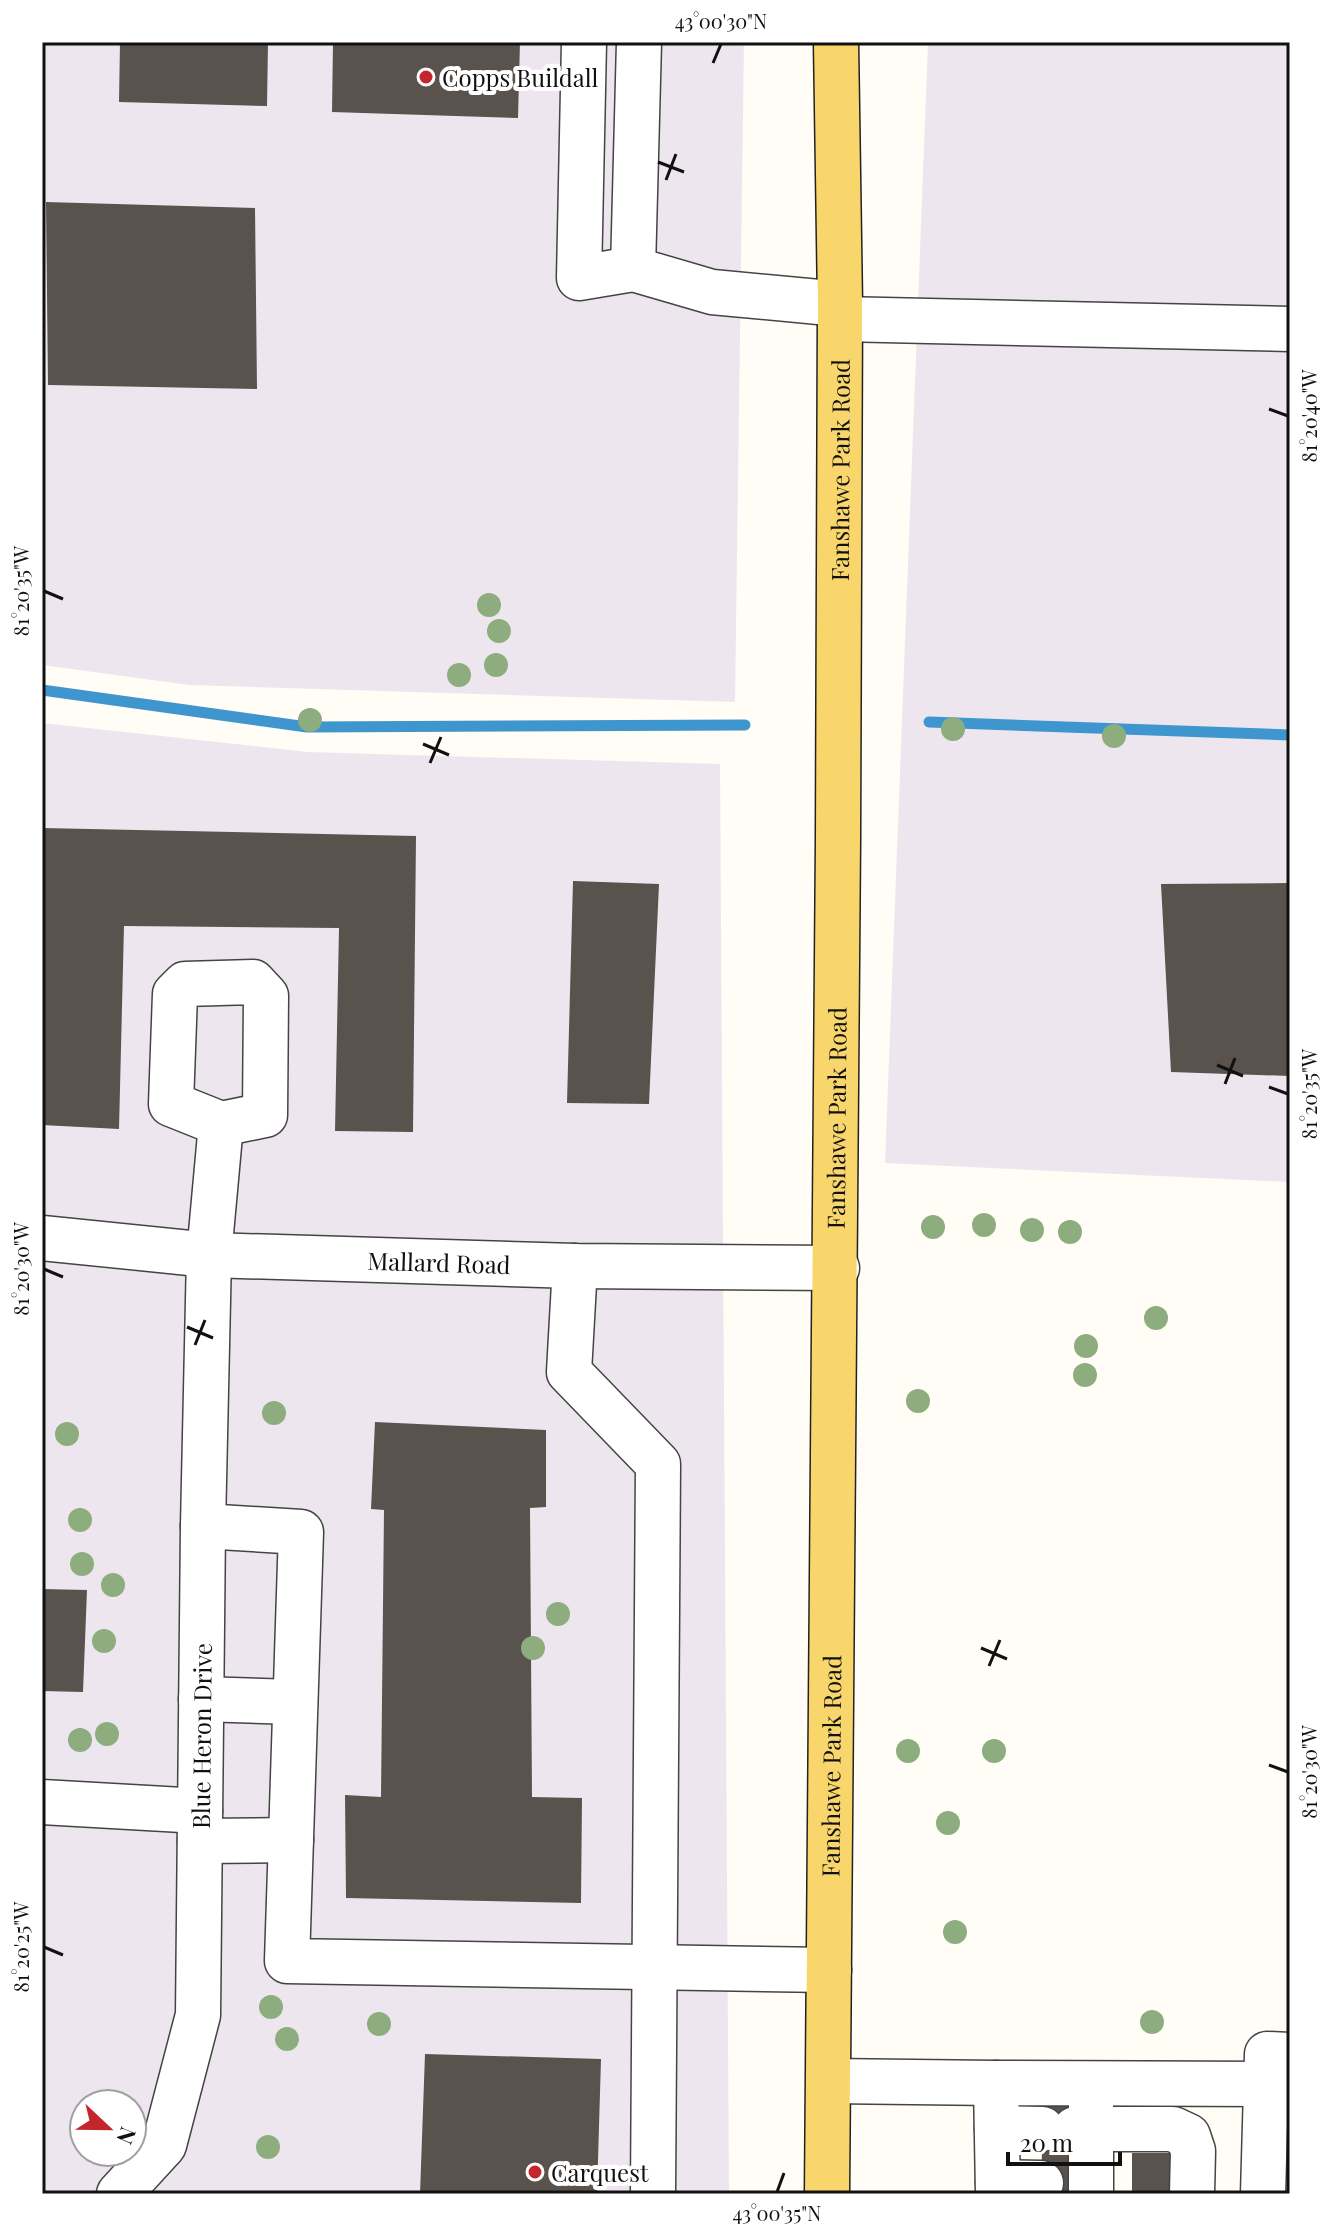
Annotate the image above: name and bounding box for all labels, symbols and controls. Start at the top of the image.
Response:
text: 43°00'30"N [675,7,767,34]
place label: Copps Buildall [442,61,599,93]
marker: Copps Buildall [417,68,435,86]
street label: Fanshawe Park Road [823,359,856,581]
text: 81°20'40"W [1295,369,1322,463]
text: 81°20'35"W [7,545,34,636]
street label: Fanshawe Park Road [819,1007,853,1229]
text: 81°20'35"W [1295,1048,1322,1139]
text: 81°20'30"W [7,1221,34,1316]
street label: Mallard Road [367,1244,511,1280]
street label: Blue Heron Drive [184,1643,218,1829]
street label: Fanshawe Park Road [814,1655,847,1877]
text: 81°20'30"W [1295,1724,1322,1819]
text: 81°20'25"W [7,1901,34,1992]
north arrow [68,2088,148,2168]
scale bar [1008,2116,1120,2166]
text: N [111,2123,144,2149]
text: 20 m [1020,2126,1073,2158]
place label: Carquest [551,2156,649,2188]
marker: Carquest [526,2163,544,2181]
text: 43°00'35"N [733,2199,821,2226]

